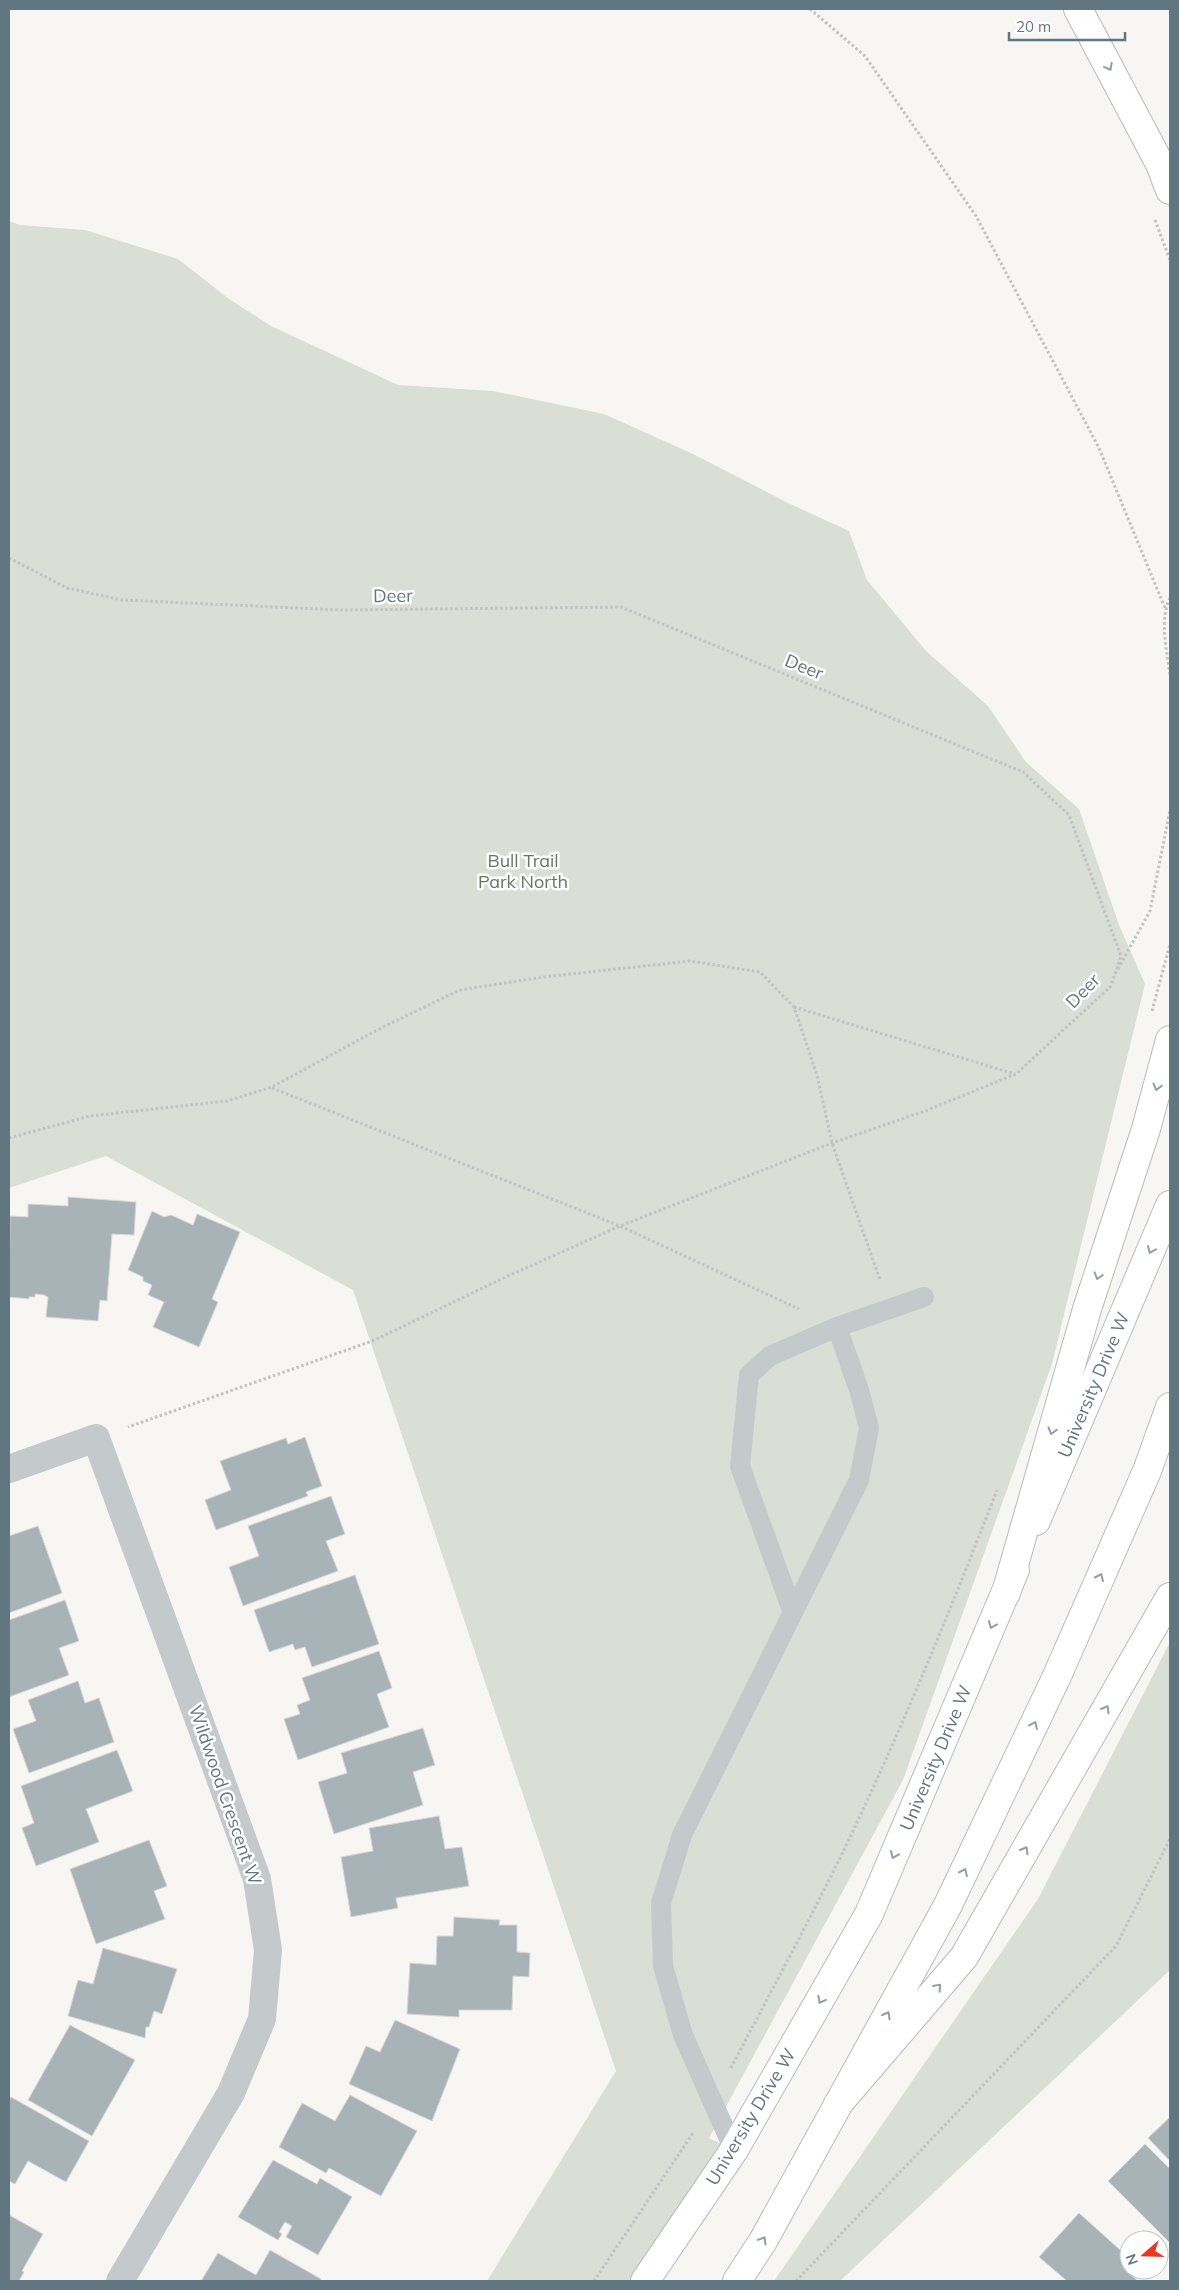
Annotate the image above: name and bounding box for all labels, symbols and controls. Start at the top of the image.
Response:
scale bar [1009,10,1125,42]
text: 20 m [1016,17,1051,36]
one-way arrow [1103,62,1113,71]
street label: Deer [373,584,413,607]
street label: Deer [782,648,827,685]
park label: Bull Trail Park North [478,849,568,893]
street label: Deer [1061,968,1105,1013]
one-way arrow [1153,1083,1163,1091]
one-way arrow [1147,1245,1158,1254]
one-way arrow [1094,1271,1104,1279]
street label: University Drive W [1053,1309,1135,1461]
one-way arrow [1047,1427,1058,1436]
one-way arrow [1094,1573,1105,1582]
one-way arrow [988,1620,998,1629]
street label: University Drive W [895,1682,977,1834]
street label: Wildwood Crescent W [184,1702,267,1888]
one-way arrow [1100,1705,1110,1714]
one-way arrow [1028,1721,1038,1730]
one-way arrow [1019,1846,1029,1855]
one-way arrow [890,1850,901,1859]
one-way arrow [958,1868,968,1877]
one-way arrow [933,1983,942,1992]
one-way arrow [817,1994,827,2003]
one-way arrow [881,2011,891,2020]
street label: University Drive W [701,2044,801,2189]
north arrow [1119,2230,1169,2280]
one-way arrow [757,2237,767,2246]
text: N [1122,2251,1142,2267]

